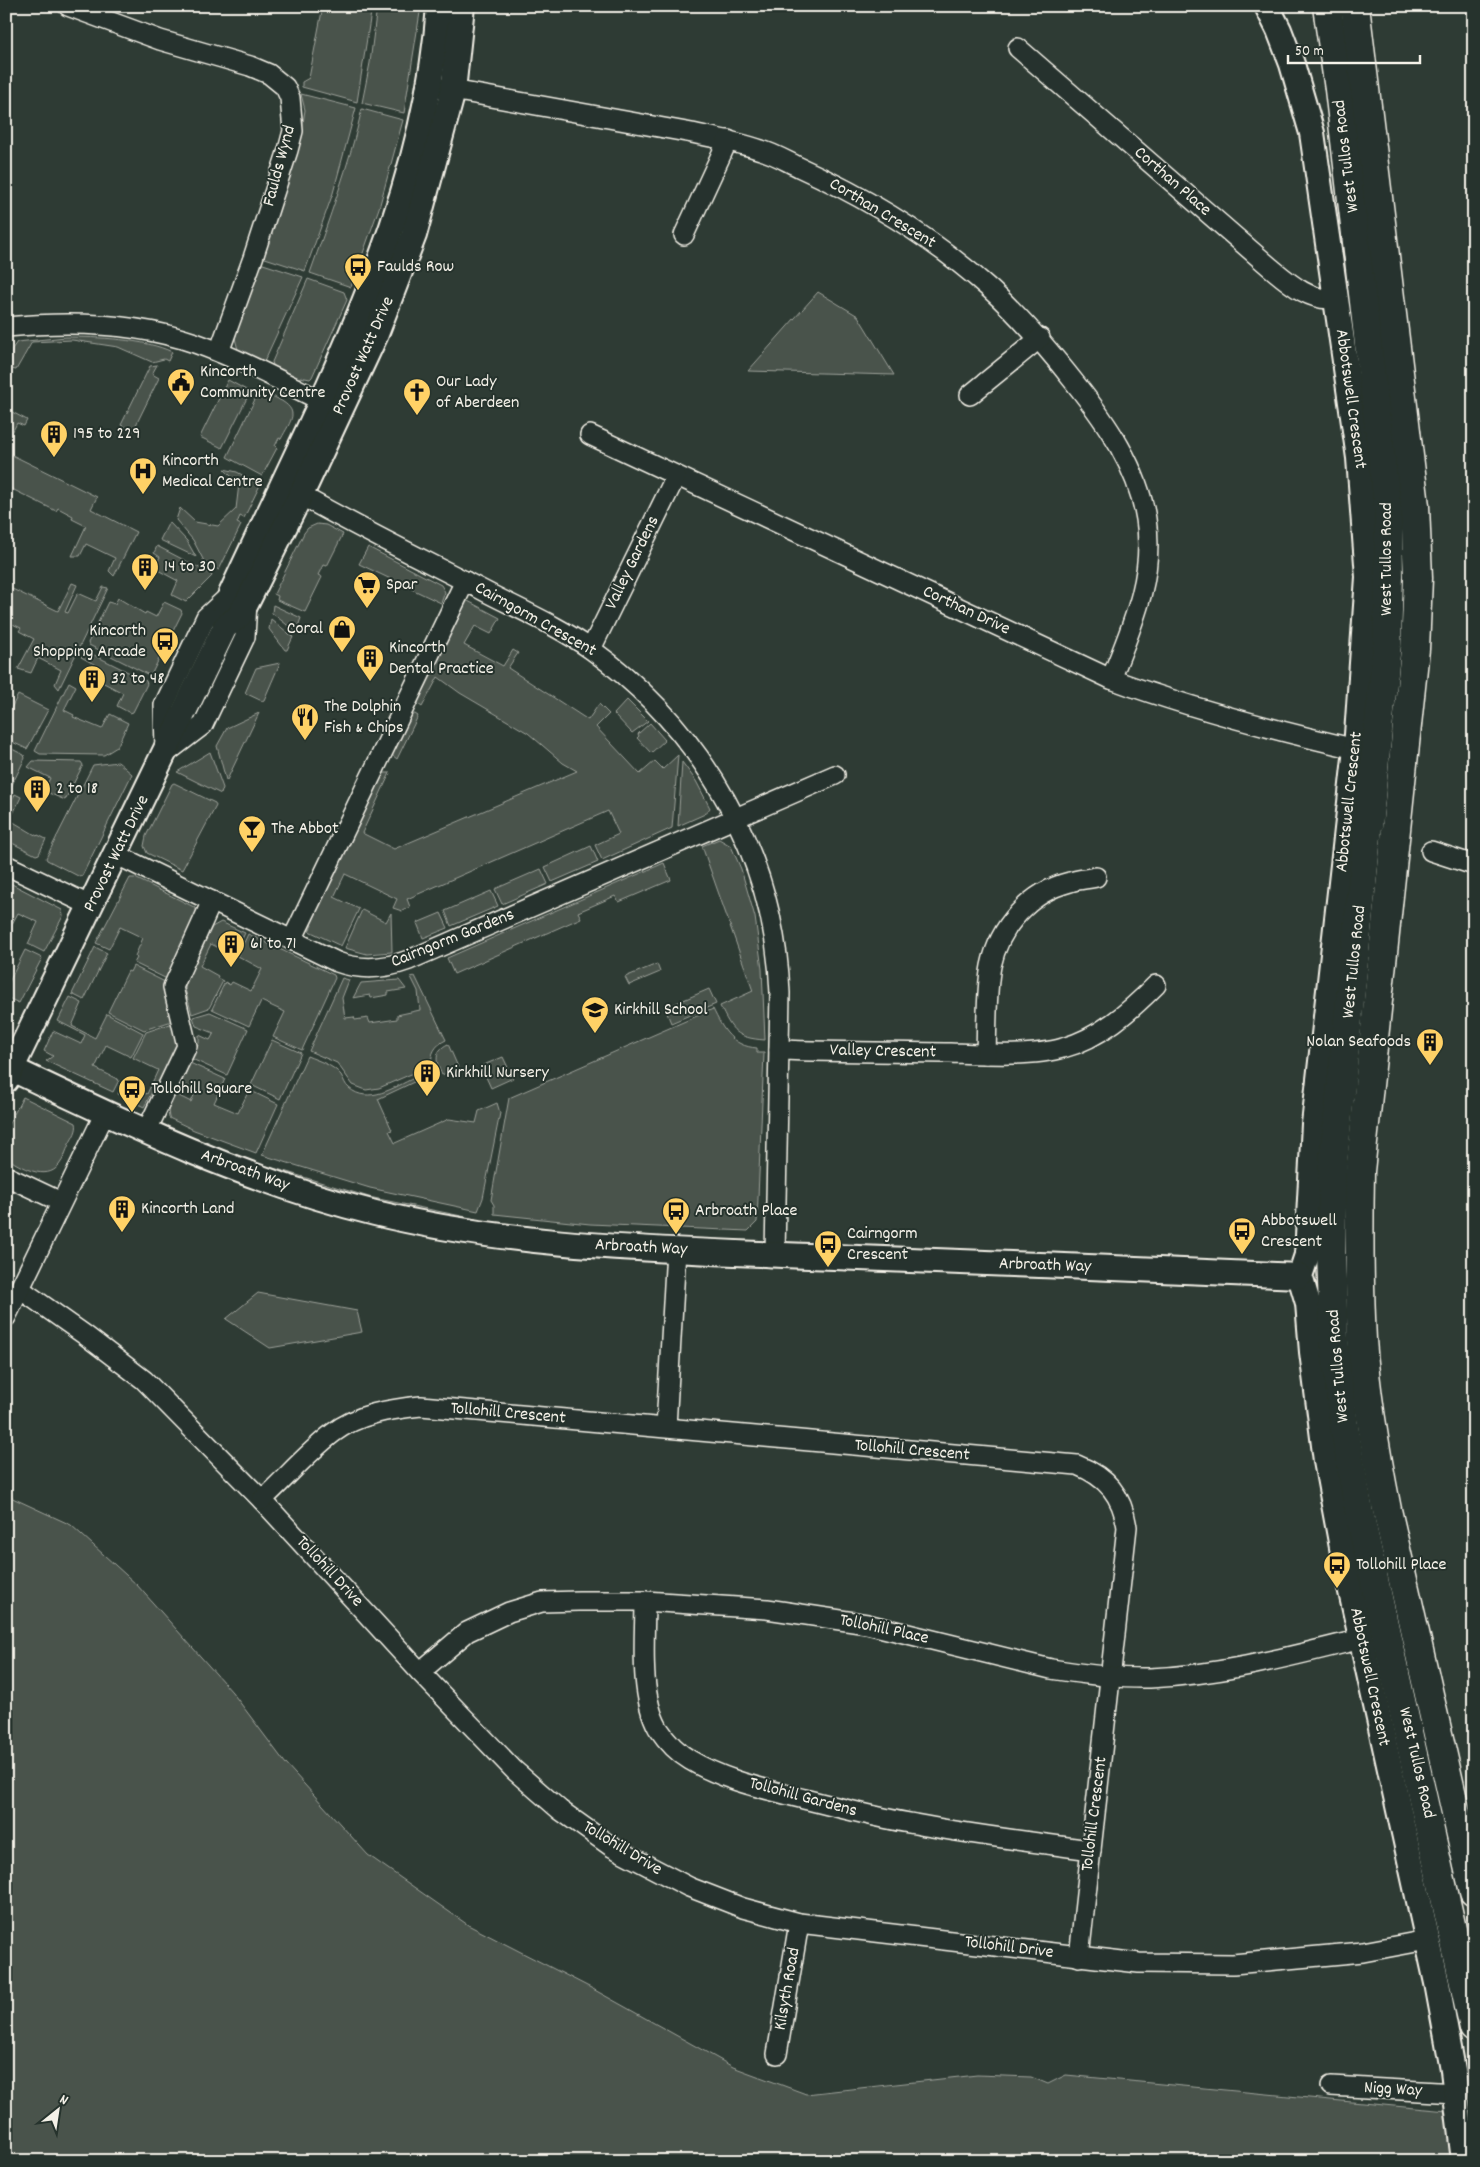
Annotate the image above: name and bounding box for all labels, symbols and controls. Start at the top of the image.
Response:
scale bar [1288,32,1420,64]
text: 50 m [1295,41,1324,63]
street label: West Tullos Road [1328,98,1366,214]
street label: Faulds Wynd [257,123,303,209]
street label: Corthan Place [1128,141,1216,223]
street label: Corthan Crescent [824,172,940,256]
bus stop icon: Faulds Row [343,252,373,291]
place label: Faulds Row [377,255,454,280]
street label: Provost Watt Drive [327,293,401,419]
street label: Abbotswell Crescent [1328,327,1372,471]
place label: Kincorth Community Centre [200,360,326,406]
public building icon: Kincorth Community Centre [166,367,196,406]
place label: Our Lady of Aberdeen [436,370,519,416]
church icon: Our Lady of Aberdeen [402,377,432,416]
building icon: 195 to 229 [39,419,69,458]
place label: 195 to 229 [73,422,140,447]
place label: Kincorth Medical Centre [162,449,263,495]
hospital icon: Kincorth Medical Centre [128,456,158,495]
street label: West Tullos Road [1375,502,1400,616]
street label: Valley Gardens [600,512,666,614]
building icon: 14 to 30 [130,552,160,591]
place label: 14 to 30 [164,555,216,580]
supermarket icon: Spar [352,570,382,609]
place label: Spar [386,573,418,598]
street label: Cairngorm Crescent [470,576,601,664]
street label: Corthan Drive [918,580,1014,642]
shop icon: Coral [327,614,357,653]
place label: Coral [287,617,324,642]
place label: Kincorth Shopping Arcade [33,619,146,665]
bus stop icon: Kincorth Shopping Arcade [150,626,180,665]
place label: Kincorth Dental Practice [389,636,494,682]
building icon: Kincorth Dental Practice [355,643,385,682]
building icon: 32 to 48 [77,664,107,703]
place label: 32 to 48 [111,667,164,692]
place label: The Dolphin Fish & Chips [324,695,404,741]
restaurant icon: The Dolphin Fish & Chips [290,702,320,741]
street label: Abbotswell Crescent [1330,730,1370,873]
building icon: 2 to 18 [22,774,52,813]
place label: 2 to 18 [56,777,98,802]
street label: Provost Watt Drive [78,791,156,917]
bar icon: The Abbot [237,814,267,853]
place label: The Abbot [271,817,339,842]
street label: Cairngorm Gardens [388,903,518,975]
street label: West Tullos Road [1337,904,1373,1020]
building icon: 61 to 71 [216,929,246,968]
place label: 61 to 71 [250,932,297,957]
school or university icon: Kirkhill School [580,995,610,1034]
place label: Kirkhill School [614,998,708,1023]
building icon: Nolan Seafoods [1415,1027,1445,1066]
place label: Nolan Seafoods [1306,1030,1411,1055]
street label: Valley Crescent [830,1039,937,1065]
building icon: Kirkhill Nursery [412,1058,442,1097]
place label: Kirkhill Nursery [446,1061,549,1086]
bus stop icon: Tollohill Square [117,1074,147,1113]
place label: Tollohill Square [151,1077,252,1102]
street label: Arbroath Way [197,1143,293,1199]
building icon: Kincorth Land [107,1194,137,1233]
bus stop icon: Arbroath Place [661,1196,691,1235]
place label: Kincorth Land [141,1197,234,1222]
place label: Arbroath Place [695,1199,798,1224]
place label: Abbotswell Crescent [1261,1209,1337,1255]
bus stop icon: Abbotswell Crescent [1227,1216,1257,1255]
place label: Cairngorm Crescent [847,1222,918,1268]
bus stop icon: Cairngorm Crescent [813,1229,843,1268]
street label: Arbroath Way [594,1233,689,1263]
street label: Arbroath Way [998,1252,1092,1280]
street label: West Tullos Road [1322,1308,1356,1424]
street label: Tollohill Crescent [449,1397,567,1432]
street label: Tollohill Crescent [853,1434,971,1469]
street label: Tollohill Drive [289,1531,369,1613]
bus stop icon: Tollohill Place [1322,1550,1352,1589]
place label: Tollohill Place [1356,1553,1447,1578]
street label: Abbotswell Crescent [1342,1605,1396,1749]
street label: Tollohill Place [837,1608,931,1652]
street label: West Tullos Road [1391,1705,1441,1821]
street label: Tollohill Crescent [1076,1755,1114,1873]
street label: Tollohill Gardens [746,1772,860,1824]
street label: Tollohill Drive [577,1815,667,1883]
street label: Tollohill Drive [963,1930,1055,1966]
street label: Kilsyth Road [768,1946,808,2032]
street label: Nigg Way [1363,2076,1423,2104]
north arrow [32,2084,82,2134]
text: N [56,2090,72,2111]

